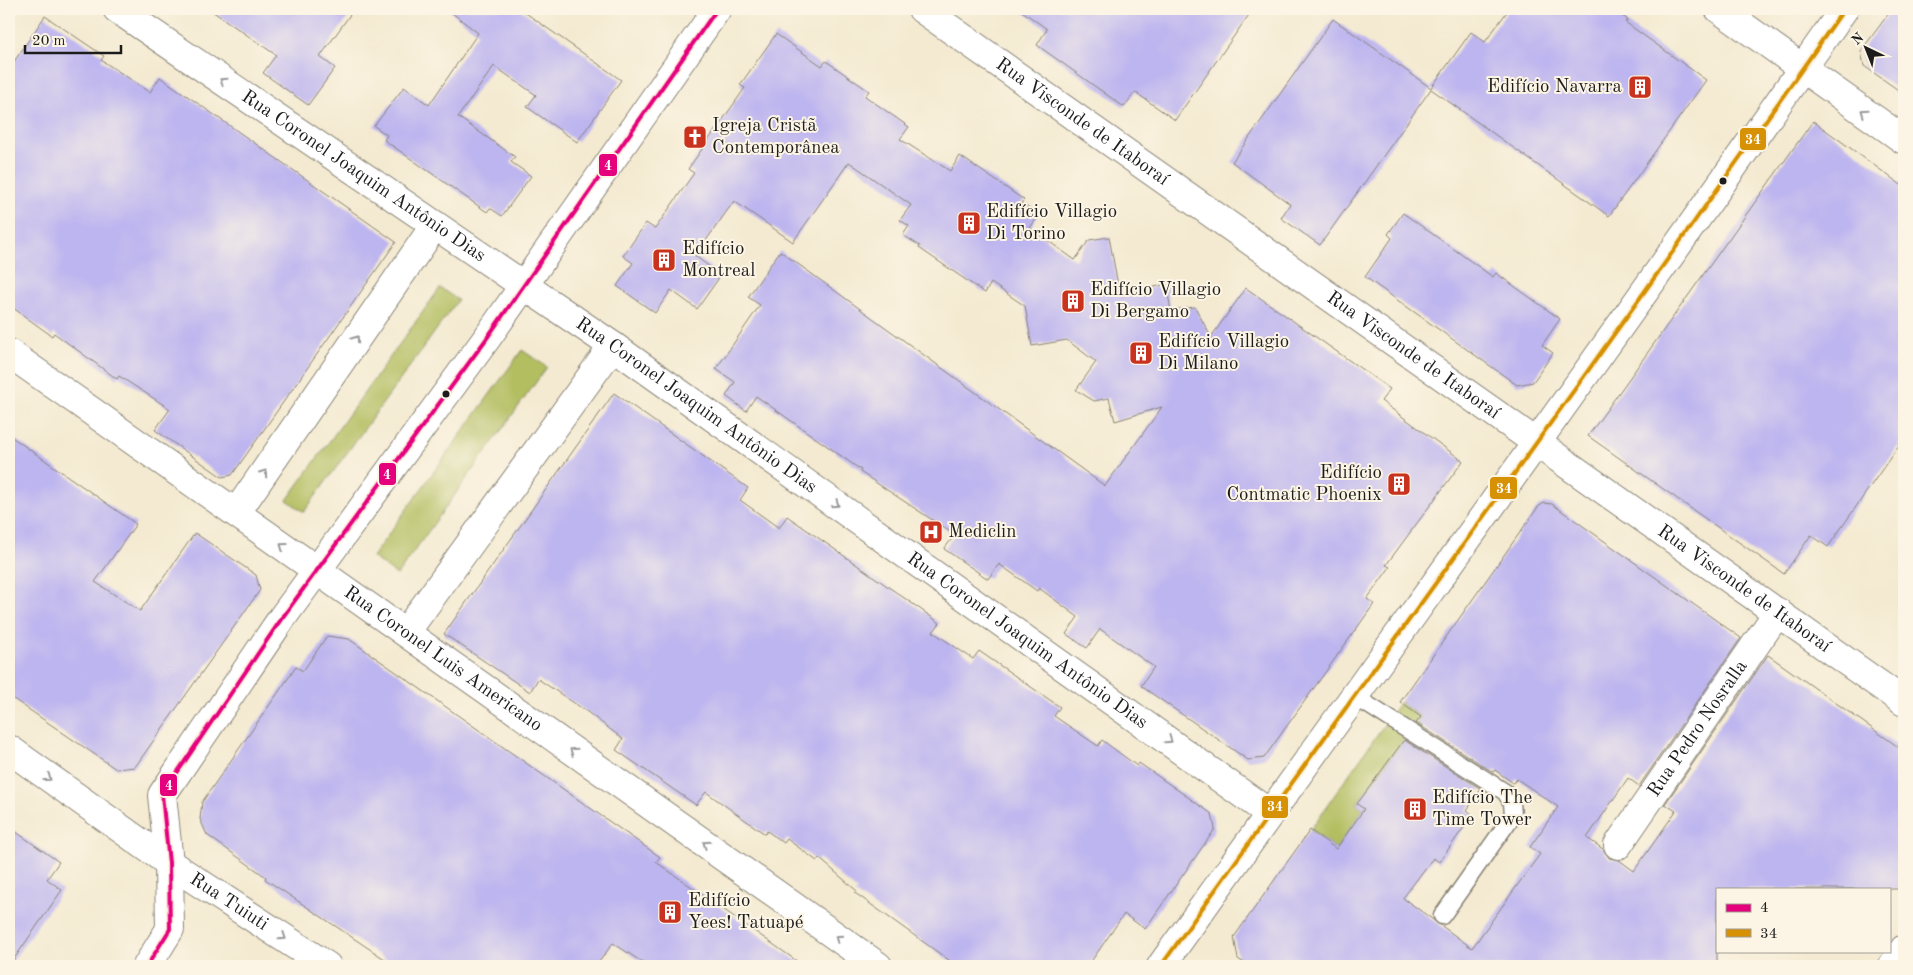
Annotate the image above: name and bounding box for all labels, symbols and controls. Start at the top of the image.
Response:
scale bar [25,22,121,54]
north arrow [1840,22,1890,72]
text: N [1849,30,1867,48]
text: 20 m [32,34,66,49]
street label: Rua Visconde de Itaboraí [992,55,1173,190]
building icon: Edifício Navarra [1627,74,1653,100]
one-way arrow [219,78,229,87]
place label: Edifício Navarra [1487,78,1623,97]
street label: Rua Coronel Joaquim Antônio Dias [238,87,489,266]
one-way arrow [1861,109,1870,118]
place label: Igreja Cristã Contemporânea [712,117,840,158]
church icon: Igreja Cristã Contemporânea [682,124,708,150]
line badge: 34 [1739,127,1767,151]
text: 34 [1745,133,1761,147]
line badge: 4 [598,153,618,177]
text: 4 [604,159,612,173]
unlabelled marker [1718,176,1728,186]
place label: Edifício Villagio Di Torino [986,203,1117,244]
building icon: Edifício Villagio Di Torino [956,210,982,236]
place label: Edifício Montreal [682,240,755,281]
building icon: Edifício Montreal [651,247,677,273]
place label: Edifício Villagio Di Bergamo [1090,281,1221,322]
building icon: Edifício Villagio Di Bergamo [1060,288,1086,314]
street label: Rua Visconde de Itaboraí [1323,288,1504,423]
street label: Rua Coronel Joaquim Antônio Dias [572,314,820,497]
place label: Edifício Villagio Di Milano [1158,333,1289,374]
one-way arrow [350,336,359,345]
building icon: Edifício Villagio Di Milano [1128,340,1154,366]
unlabelled marker [441,389,451,399]
line badge: 4 [378,462,397,486]
place label: Edifício Contmatic Phoenix [1226,464,1382,505]
text: 4 [383,468,391,482]
one-way arrow [258,470,267,479]
building icon: Edifício Contmatic Phoenix [1386,471,1412,497]
line badge: 34 [1489,476,1518,500]
text: 34 [1496,482,1512,496]
one-way arrow [830,498,840,507]
hospital icon: Mediclin [918,519,944,545]
street label: Rua Visconde de Itaboraí [1654,522,1835,657]
place label: Mediclin [948,523,1017,542]
one-way arrow [279,543,289,552]
street label: Rua Coronel Joaquim Antônio Dias [903,549,1151,733]
street label: Rua Coronel Luis Americano [340,583,545,735]
street label: Rua Pedro Nosralla [1644,657,1752,800]
one-way arrow [1163,734,1172,743]
one-way arrow [569,748,579,757]
one-way arrow [42,772,52,781]
line badge: 4 [159,773,178,797]
text: 4 [165,779,173,793]
place label: Edifício The Time Tower [1432,789,1532,830]
line badge: 34 [1261,795,1289,819]
building icon: Edifício The Time Tower [1402,796,1428,822]
text: 34 [1267,800,1283,814]
one-way arrow [702,841,712,850]
street label: Rua Tuiuti [186,870,272,934]
legend [1716,888,1890,952]
place label: Edifício Yees! Tatuapé [688,892,804,933]
building icon: Edifício Yees! Tatuapé [657,899,683,925]
text: 4 [1760,901,1769,916]
text: 34 [1760,927,1777,942]
one-way arrow [277,931,287,940]
one-way arrow [835,935,844,944]

